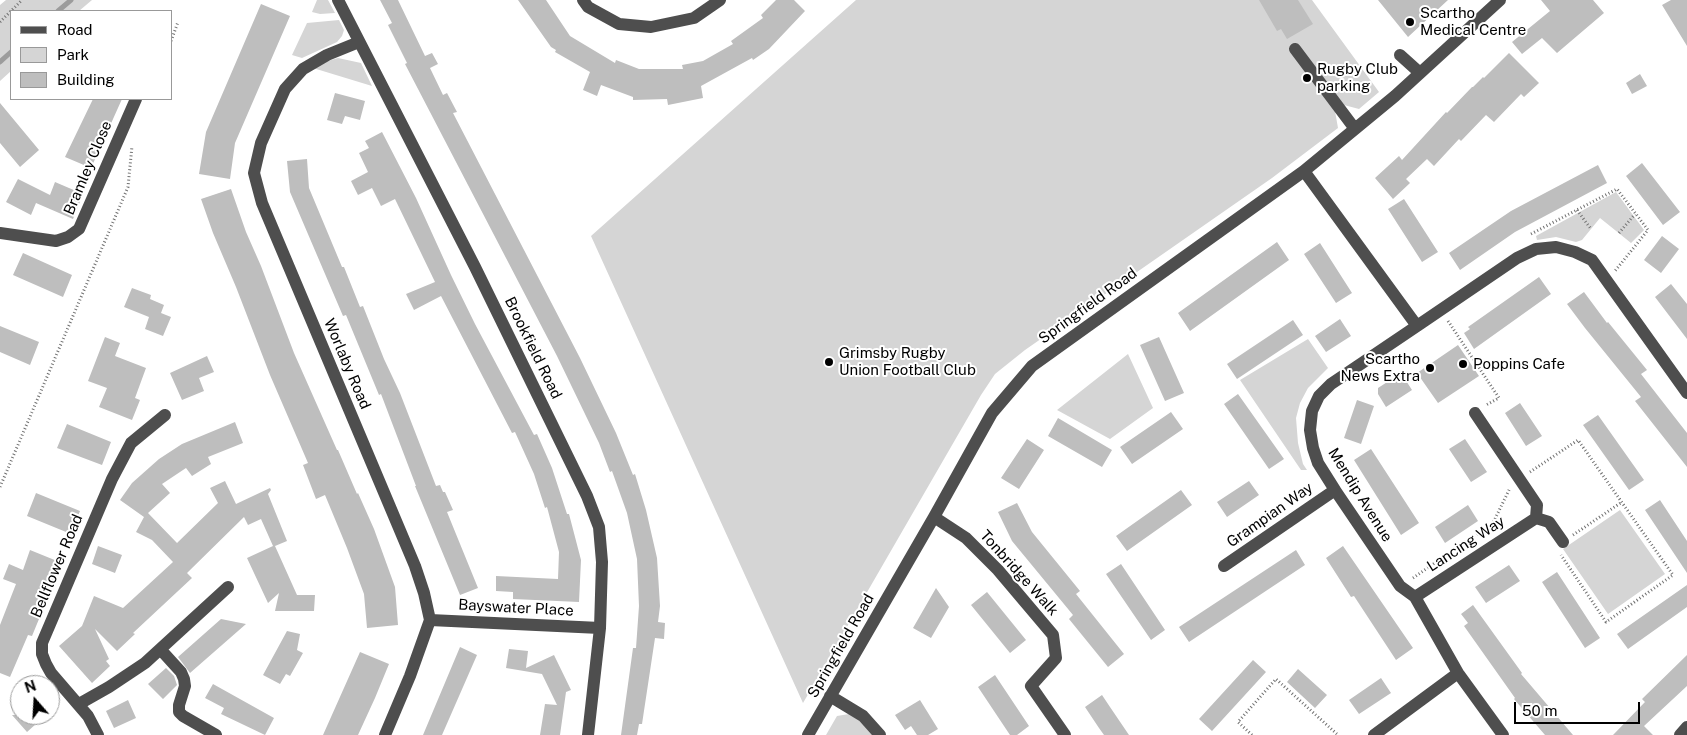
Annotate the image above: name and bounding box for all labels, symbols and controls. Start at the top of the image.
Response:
place label: Scartho Medical Centre [1420,4,1526,39]
legend [10,10,172,100]
marker: Scartho Medical Centre [1404,16,1416,28]
text: Road [57,21,93,38]
text: Park [57,46,89,63]
place label: Rugby Club parking [1317,60,1398,95]
text: Building [57,71,115,88]
marker: Rugby Club parking [1301,72,1313,84]
street label: Bramley Close [60,118,116,218]
street label: Springfield Road [1035,264,1141,348]
street label: Brookfield Road [500,294,566,402]
street label: Worlaby Road [320,316,374,412]
place label: Grimsby Rugby Union Football Club [839,344,976,379]
place label: Scartho News Extra [1341,350,1420,385]
place label: Poppins Cafe [1473,355,1565,373]
marker: Grimsby Rugby Union Football Club [823,356,835,368]
marker: Poppins Cafe [1457,358,1469,370]
marker: Scartho News Extra [1424,362,1436,374]
street label: Mendip Avenue [1324,445,1396,545]
street label: Grampian Way [1224,479,1316,551]
street label: Bellflower Road [27,512,87,620]
street label: Lancing Way [1424,512,1508,576]
street label: Tonbridge Walk [976,527,1062,619]
street label: Springfield Road [804,591,878,701]
street label: Bayswater Place [458,596,574,620]
north arrow [10,675,60,725]
text: N [23,677,38,696]
scale bar [1517,692,1643,724]
text: 50 m [1522,702,1557,719]

